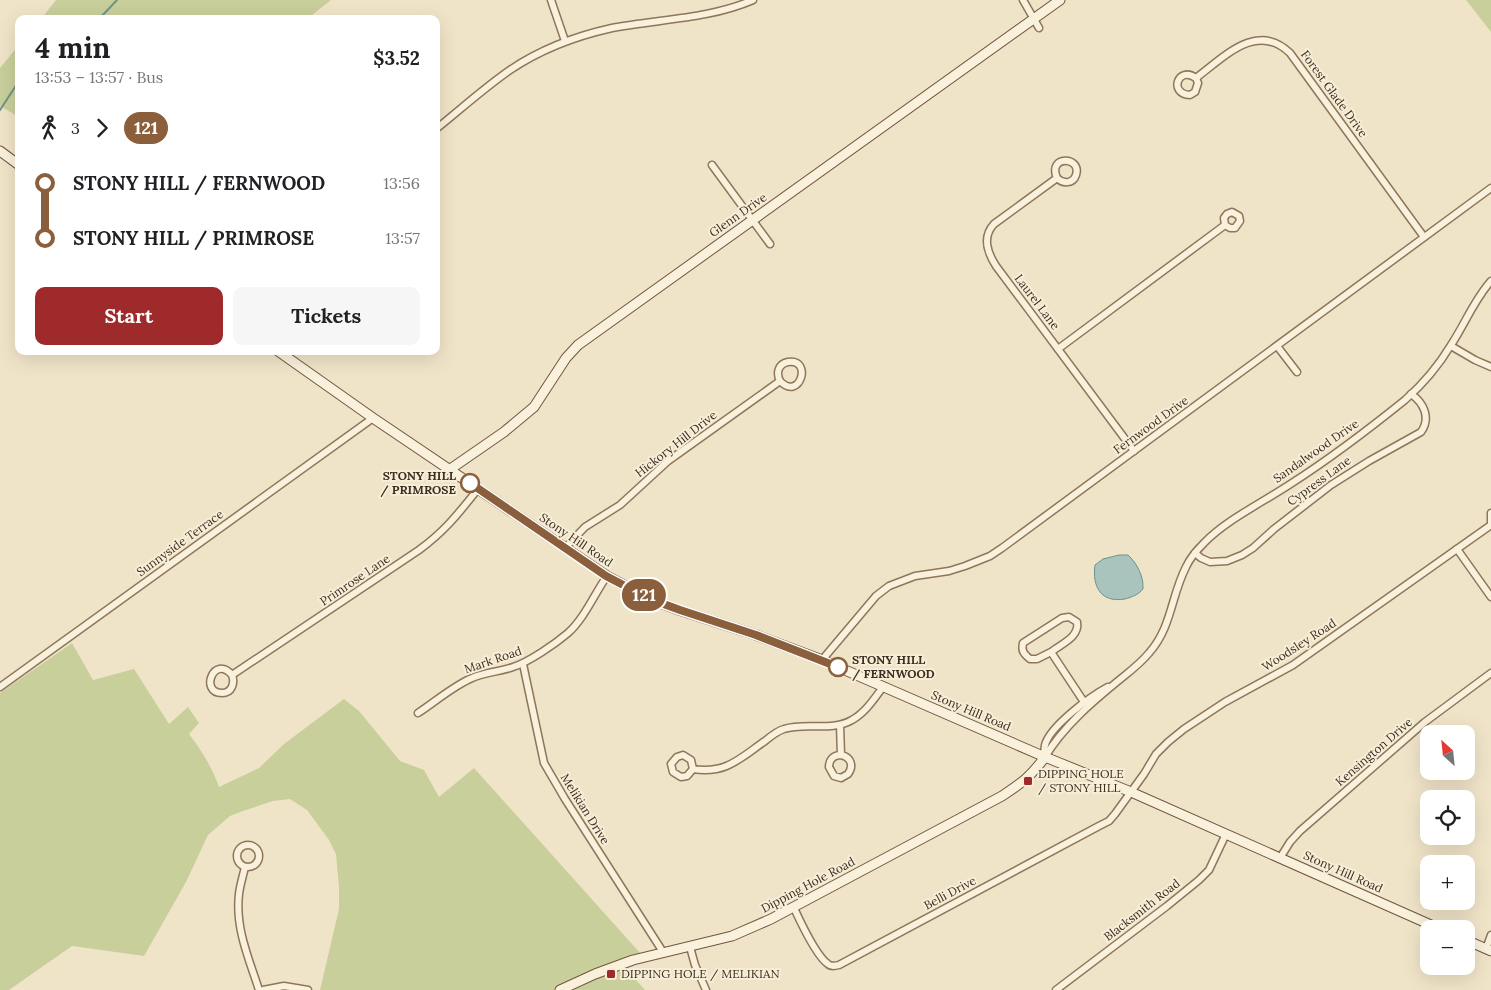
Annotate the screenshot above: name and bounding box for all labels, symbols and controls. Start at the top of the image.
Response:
text: 4 min [35,30,110,66]
text: $3.52 [373,46,420,70]
street label: Forest Glade Drive [1298,47,1371,141]
text: 13:53 – 13:57 · Bus [35,67,163,87]
icon: walk [35,114,63,142]
icon: forward [88,114,116,142]
text: 121 [134,116,158,139]
text: 3 [71,118,80,138]
text: STONY HILL / FERNWOOD [73,171,325,195]
text: 13:56 [383,173,420,193]
street label: Glenn Drive [706,189,770,240]
text: STONY HILL / PRIMROSE [73,226,314,250]
text: 13:57 [385,228,420,248]
street label: Laurel Lane [1012,271,1063,333]
button: Start [35,287,223,345]
button: Tickets [233,287,420,345]
street label: Fernwood Drive [1110,392,1192,457]
street label: Hickory Hill Drive [632,407,720,480]
street label: Sandalwood Drive [1270,415,1362,486]
street label: Cypress Lane [1284,452,1354,509]
place label: STONY HILL / PRIMROSE [380,468,457,498]
marker: STONY HILL / PRIMROSE [460,473,480,493]
street label: Sunnyside Terrace [133,506,226,579]
street label: Stony Hill Road [537,510,616,570]
street label: Primrose Lane [317,550,393,608]
line badge: 121 [615,579,673,611]
text: 121 [632,583,656,606]
street label: Woodsley Road [1259,615,1339,674]
street label: Mark Road [462,643,524,676]
place label: STONY HILL / FERNWOOD [852,652,935,682]
marker: STONY HILL / FERNWOOD [828,657,848,677]
street label: Stony Hill Road [929,687,1013,734]
street label: Kensington Drive [1332,714,1415,789]
north arrow [1420,725,1475,780]
map controls [1420,725,1475,975]
place label: DIPPING HOLE / STONY HILL [1038,766,1124,796]
street label: Melikian Drive [558,771,613,847]
marker: DIPPING HOLE / STONY HILL [1022,775,1034,787]
button: locate [1420,790,1475,845]
street label: Stony Hill Road [1301,847,1385,896]
street label: Dipping Hole Road [758,854,857,916]
button: + [1420,855,1475,910]
street label: Belli Drive [921,872,979,913]
street label: Blacksmith Road [1101,875,1183,944]
button: − [1420,920,1475,975]
place label: DIPPING HOLE / MELIKIAN [621,966,780,982]
marker: DIPPING HOLE / MELIKIAN [605,968,617,980]

